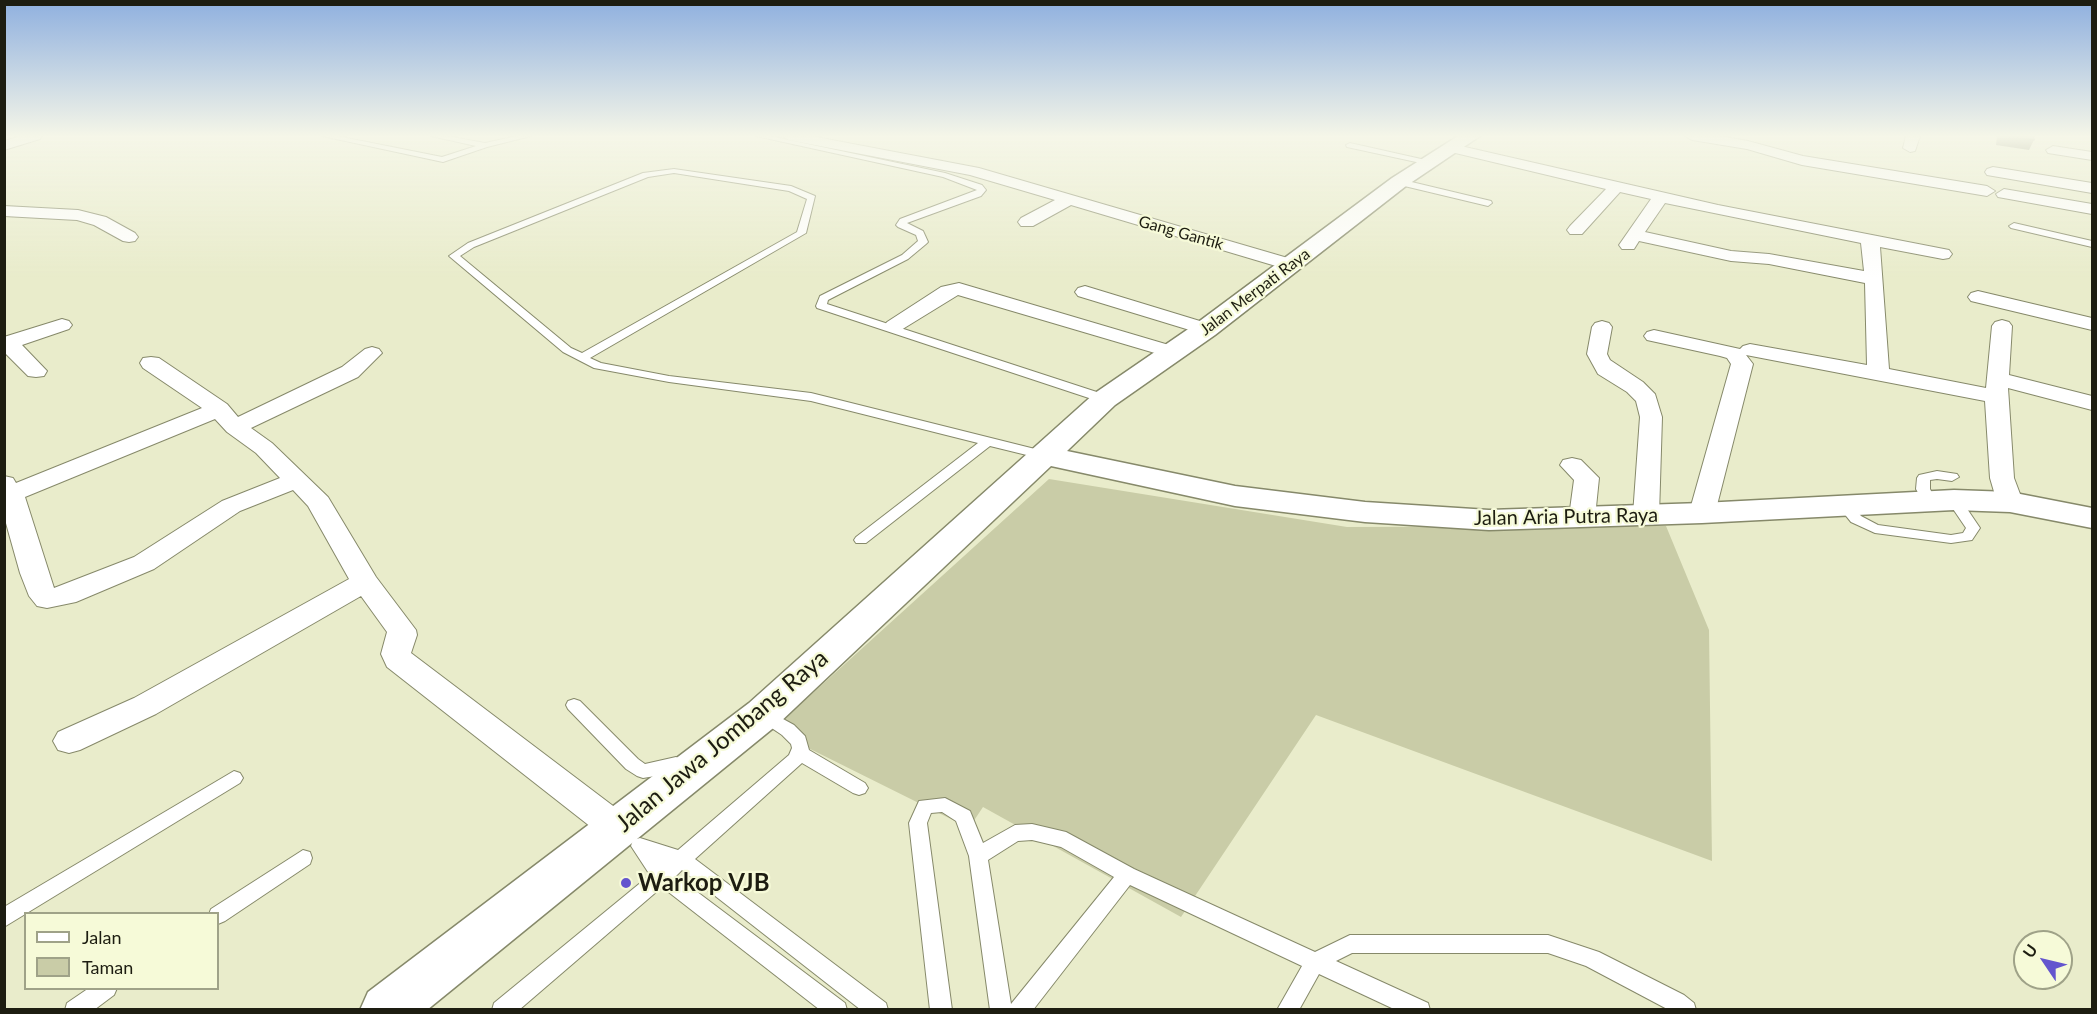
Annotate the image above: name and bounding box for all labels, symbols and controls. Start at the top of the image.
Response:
street label: Gang Gantik [1136,212,1226,254]
street label: Jalan Merpati Raya [1196,244,1314,340]
street label: Jalan Aria Putra Raya [1474,503,1658,531]
street label: Jalan Jawa Jombang Raya [610,644,834,838]
place label: Warkop VJB [638,869,769,897]
marker: Warkop VJB [619,876,633,890]
legend [24,912,219,990]
text: Jalan [82,926,121,948]
north arrow [2013,930,2073,990]
text: U [2018,940,2041,961]
text: Taman [82,956,133,978]

